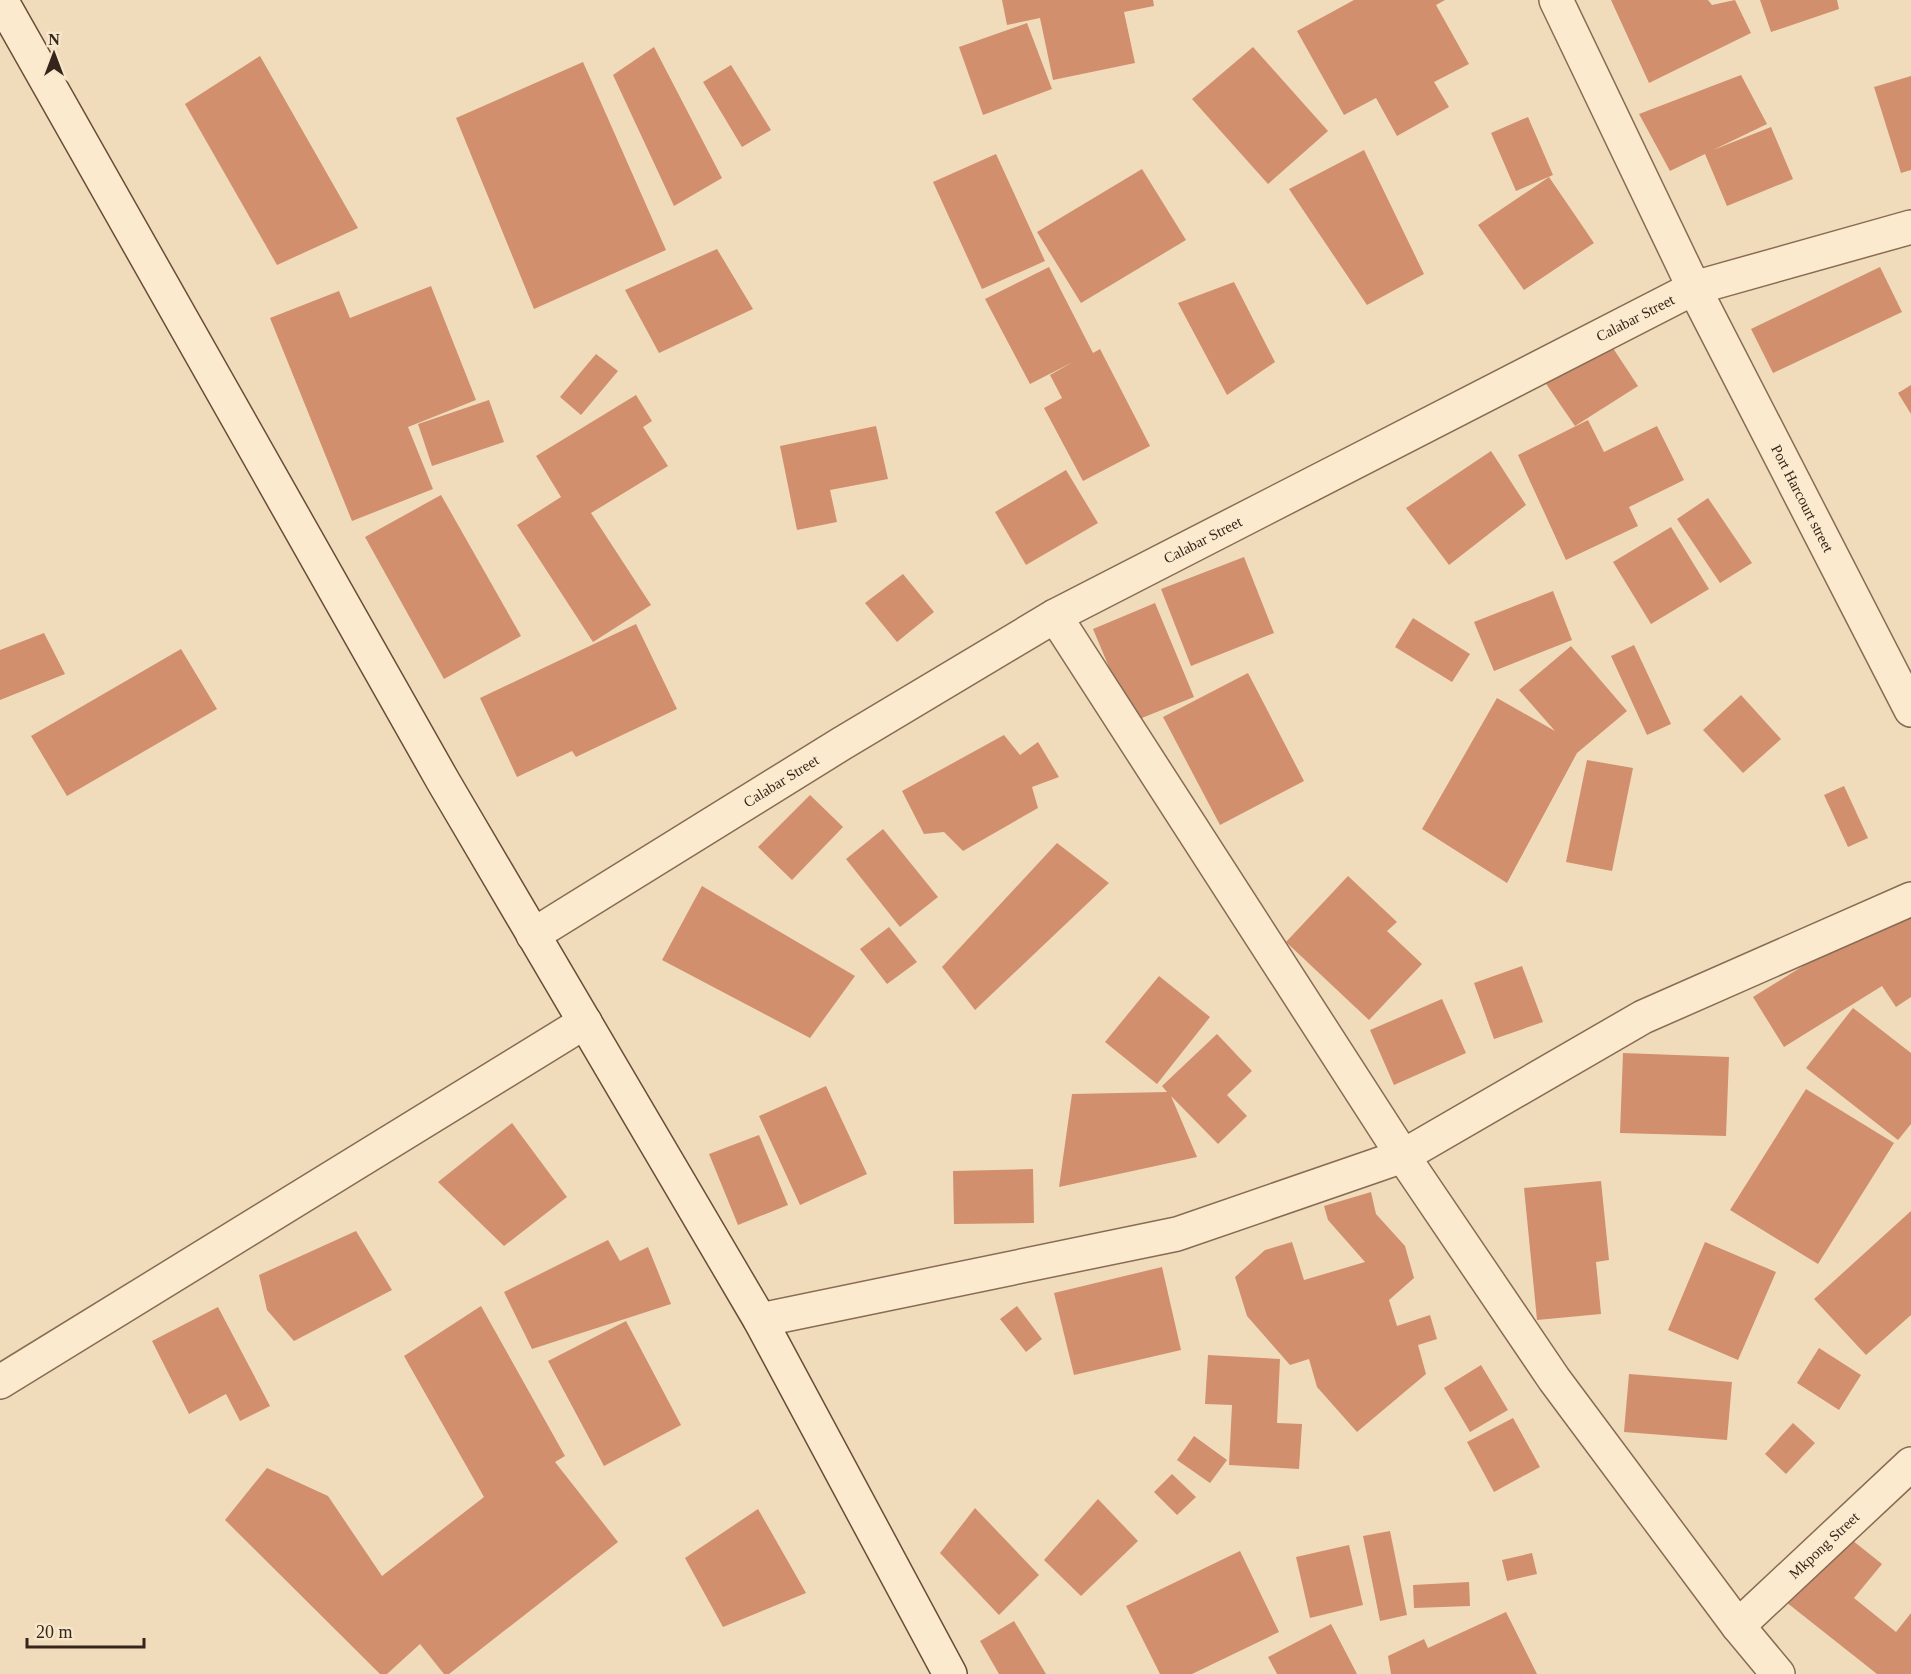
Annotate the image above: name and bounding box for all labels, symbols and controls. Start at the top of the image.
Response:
north arrow [24,24,84,84]
text: N [48,31,60,48]
street label: Calabar Street [1594,291,1678,345]
street label: Port Harcourt street [1768,442,1837,555]
street label: Calabar Street [1161,513,1245,567]
street label: Calabar Street [741,751,822,810]
street label: Mkpong Street [1786,1508,1863,1582]
scale bar [27,1611,144,1649]
text: 20 m [36,1622,73,1642]

